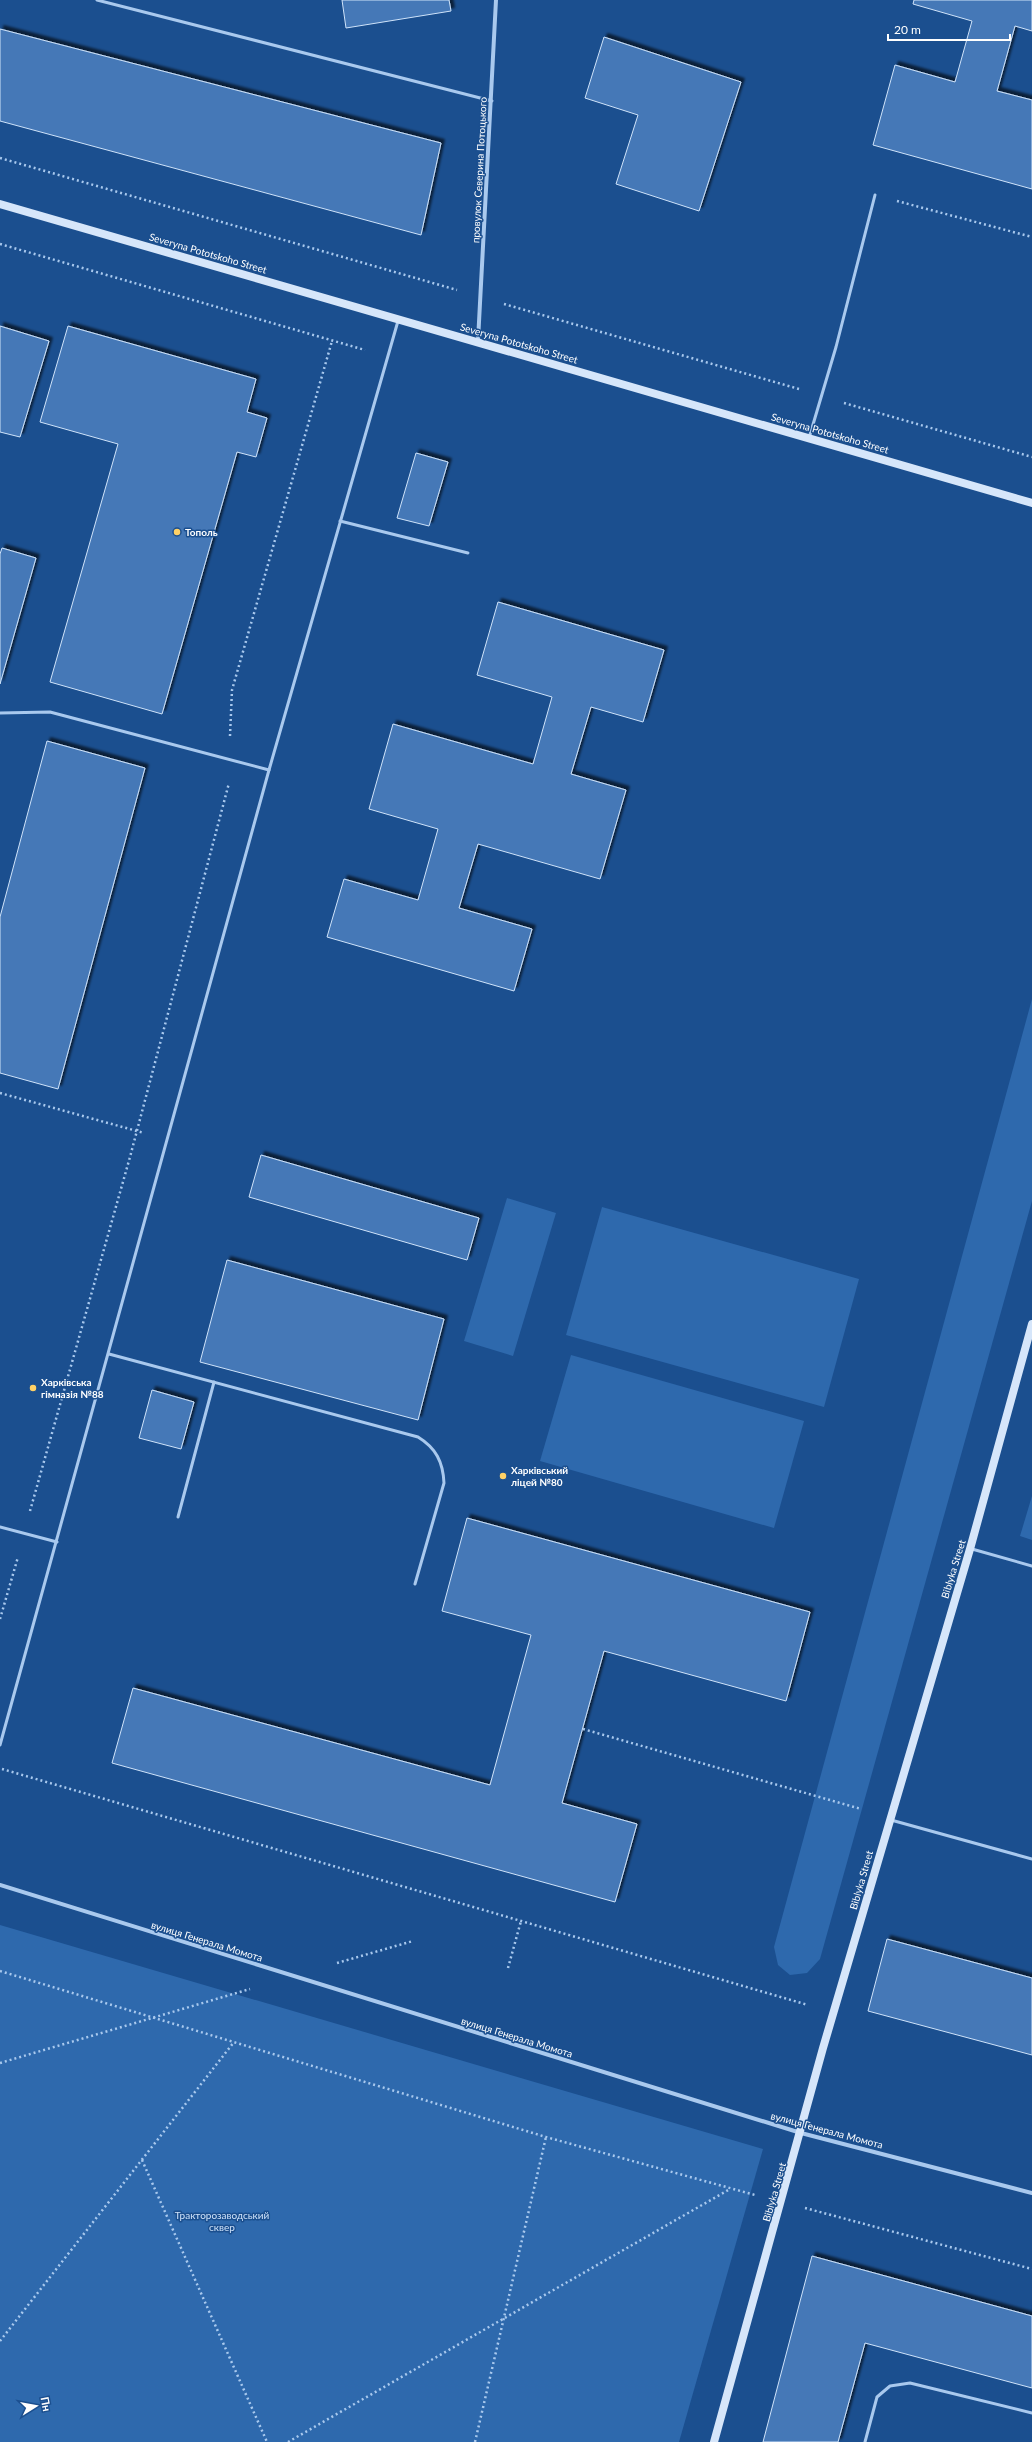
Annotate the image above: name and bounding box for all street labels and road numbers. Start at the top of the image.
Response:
street label: провулок Северина Потоцького [469,96,489,243]
street label: Severyna Pototskoho Street [148,230,269,276]
street label: Severyna Pototskoho Street [459,320,580,366]
street label: Severyna Pototskoho Street [770,410,891,456]
street label: Biblyka Street [938,1538,968,1600]
street label: Biblyka Street [847,1849,875,1911]
street label: вулиця Генерала Момота [150,1918,264,1964]
street label: вулиця Генерала Момота [460,2014,574,2060]
street label: вулиця Генерала Момота [770,2109,884,2151]
street label: Biblyka Street [760,2161,788,2223]

